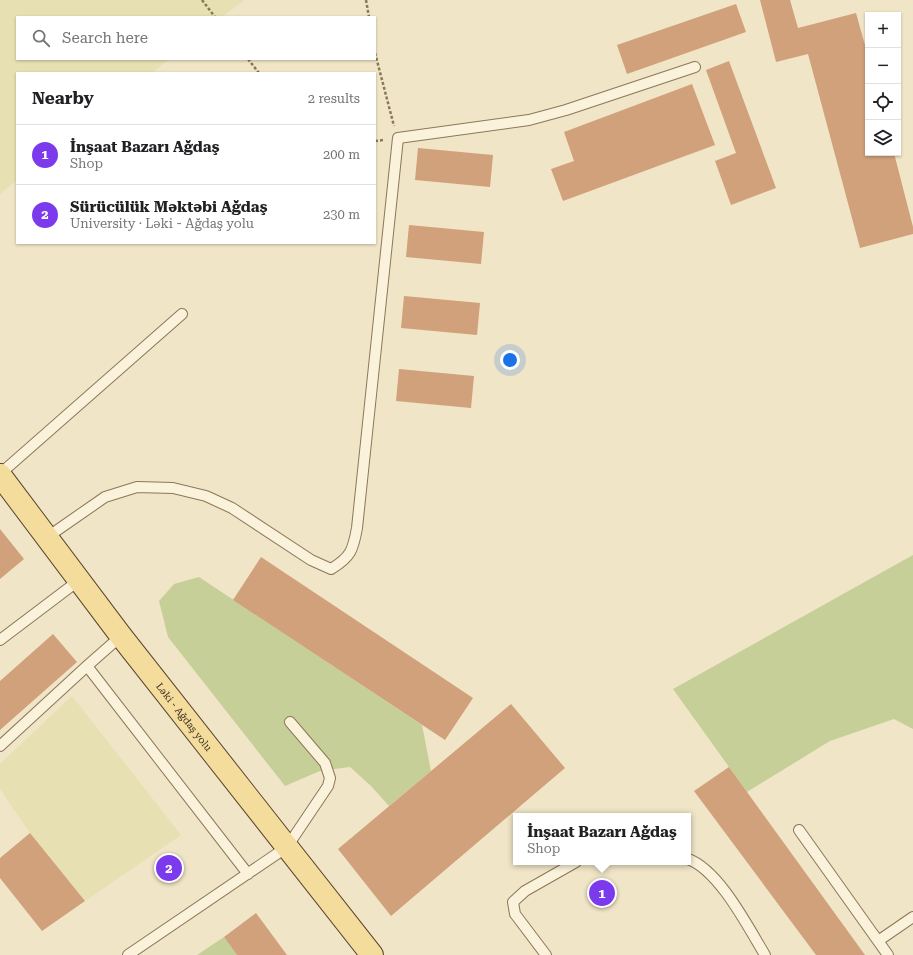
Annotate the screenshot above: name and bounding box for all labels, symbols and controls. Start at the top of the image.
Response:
map controls [865,12,901,156]
button: + [865,12,901,48]
search box [16,16,376,60]
icon: search [30,27,52,49]
text: Search here [62,29,148,47]
button: − [865,48,901,84]
button: locate [865,84,901,120]
text: Nearby [32,88,94,108]
text: 2 results [308,91,360,106]
button: layers [865,120,901,156]
text: İnşaat Bazarı Ağdaş [70,138,220,156]
text: 1 [41,147,49,162]
text: 200 m [323,147,360,162]
text: Shop [70,156,103,171]
text: Sürücülük Məktəbi Ağdaş [70,198,268,216]
text: 2 [41,207,49,222]
text: 230 m [323,207,360,222]
text: University · Ləki - Ağdaş yolu [70,216,254,231]
your location [500,350,520,370]
street label: Ləki - Ağdaş yolu [154,680,215,753]
popup [513,813,691,865]
text: İnşaat Bazarı Ağdaş [527,823,677,841]
text: Shop [527,841,560,856]
pin: 2 [156,853,182,883]
pin: 1 [589,878,615,908]

